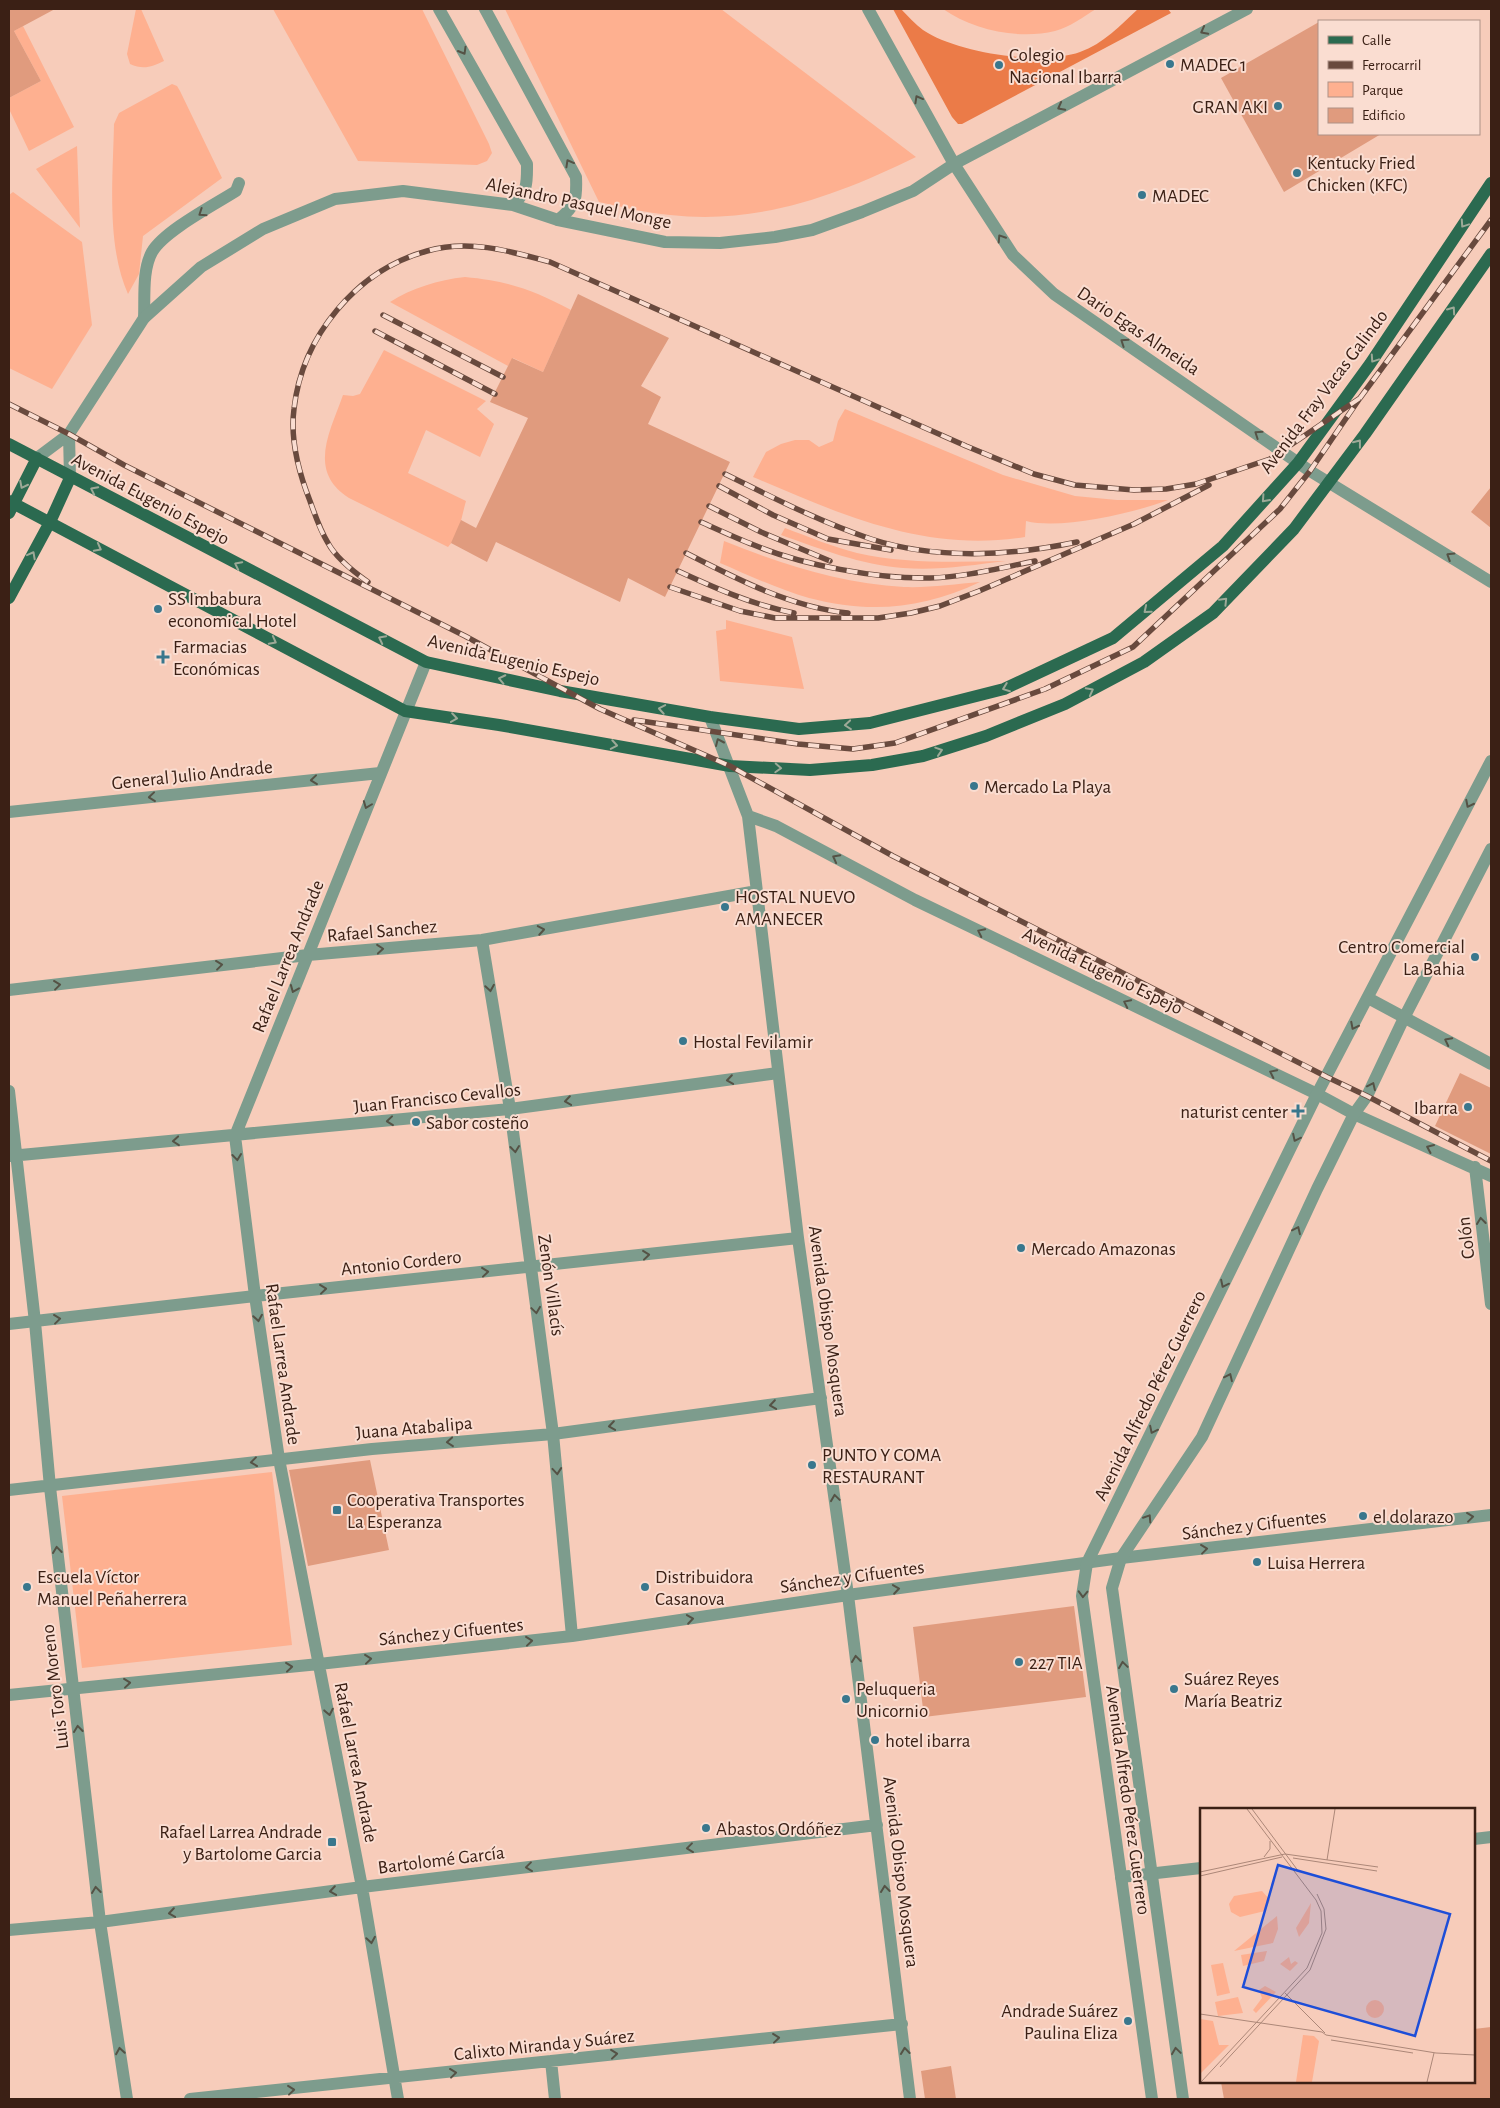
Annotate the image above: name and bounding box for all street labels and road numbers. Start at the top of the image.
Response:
street label: Alejandro Pasquel Monge [484,175,673,232]
street label: Dario Egas Almeida [1073,283,1203,379]
street label: Avenida Fray Vacas Galindo [1257,307,1392,477]
street label: Avenida Eugenio Espejo [68,450,232,549]
street label: Avenida Eugenio Espejo [426,631,601,689]
street label: General Julio Andrade [111,758,274,793]
street label: Rafael Larrea Andrade [249,878,328,1036]
street label: Rafael Sanchez [326,917,438,946]
street label: Avenida Eugenio Espejo [1019,924,1185,1018]
street label: Juan Francisco Cevallos [353,1080,522,1117]
street label: Colón [1454,1216,1479,1260]
street label: Avenida Obispo Mosquera [805,1224,850,1418]
street label: Zenón Villacís [534,1233,567,1337]
street label: Antonio Cordero [340,1248,462,1279]
street label: Rafael Larrea Andrade [262,1282,303,1446]
street label: Avenida Alfredo Pérez Guerrero [1091,1287,1210,1504]
street label: Juana Atabalipa [355,1414,474,1443]
street label: Sánchez y Cifuentes [1181,1507,1327,1544]
street label: Sánchez y Cifuentes [779,1558,925,1597]
street label: Sánchez y Cifuentes [378,1615,524,1650]
street label: Luis Toro Moreno [38,1623,73,1750]
street label: Rafael Larrea Andrade [331,1681,380,1844]
street label: Avenida Alfredo Pérez Guerrero [1102,1684,1153,1916]
street label: Avenida Obispo Mosquera [879,1775,922,1969]
street label: Bartolomé García [377,1843,506,1878]
street label: Calixto Miranda y Suárez [453,2027,635,2064]

